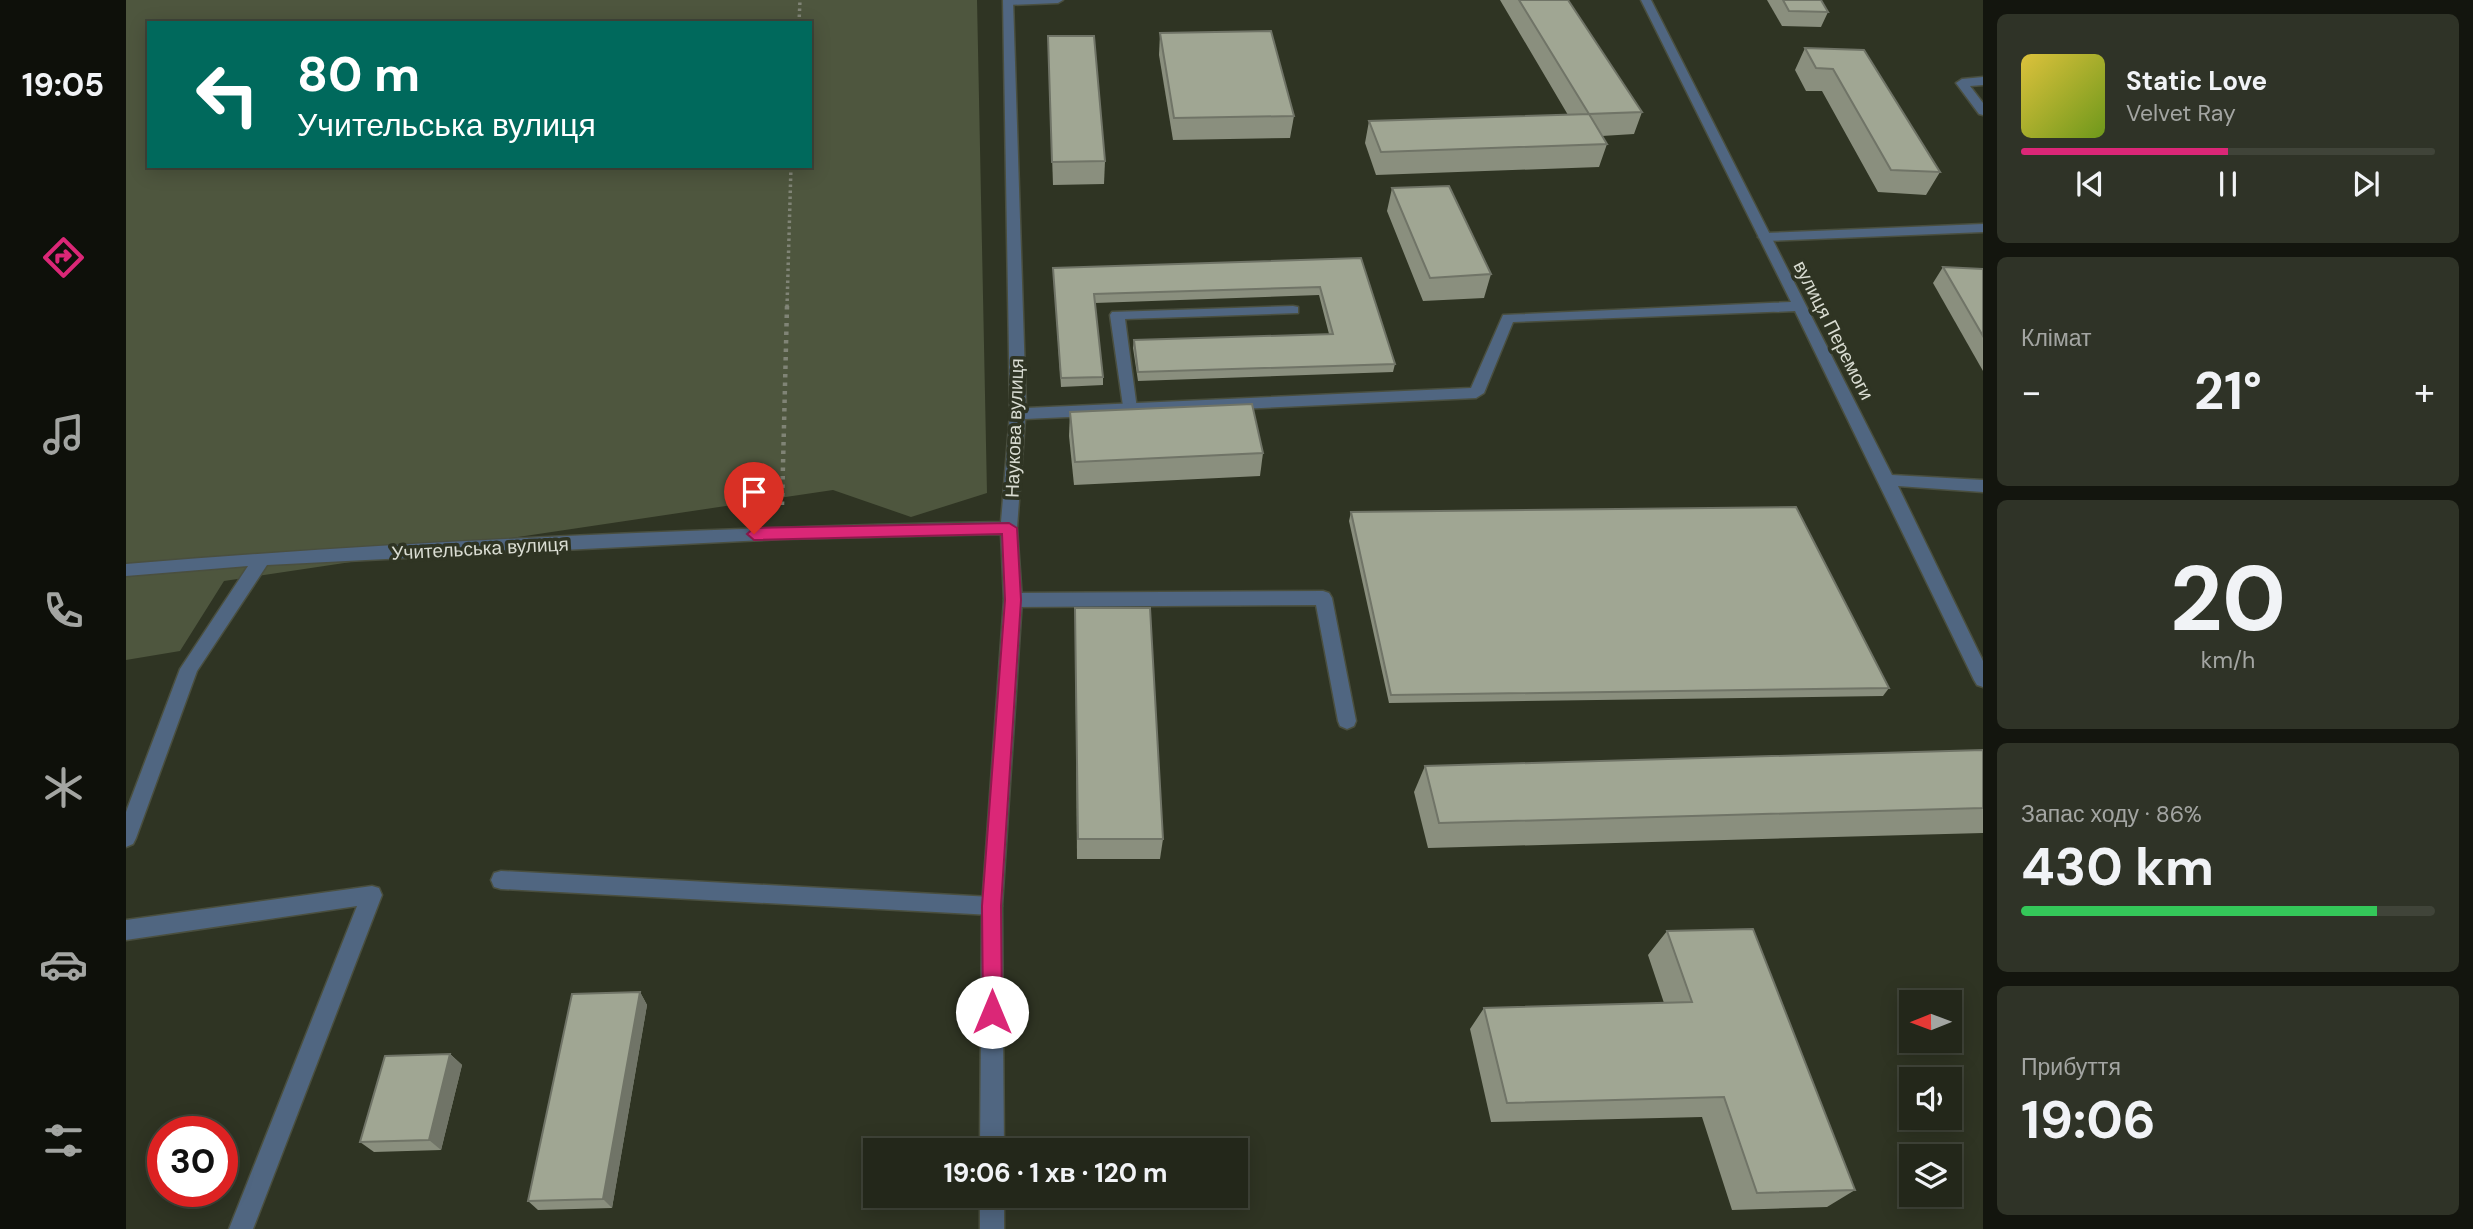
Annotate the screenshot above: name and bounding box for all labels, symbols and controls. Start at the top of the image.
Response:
text: 80 m [297,42,420,106]
icon: left [182,49,273,140]
text: 19:05 [22,64,104,106]
text: Static Love [2126,64,2267,98]
text: Velvet Ray [2126,98,2236,128]
text: Учительська вулиця [297,104,596,146]
icon: previous [2071,165,2109,203]
icon: pause [2209,165,2247,203]
icon: next [2347,165,2385,203]
icon: directions [39,233,88,282]
street label: вулиця Перемоги [1788,256,1879,404]
text: Клімат [2021,323,2092,353]
text: 21° [2194,357,2262,425]
street label: Наукова вулиця [1000,358,1029,498]
text: − [2021,367,2042,417]
text: + [2414,367,2435,417]
icon: music [39,410,88,459]
pin [724,462,784,534]
icon: arrive [735,473,773,511]
street label: Учительська вулиця [391,531,569,566]
text: 20 [2170,540,2286,658]
icon: phone [39,586,88,635]
text: km/h [2201,645,2255,675]
icon: climate [39,763,88,812]
text: Запас ходу · 86% [2021,799,2202,829]
text: 430 km [2021,833,2214,901]
icon: car [39,940,88,989]
position arrow [955,975,1029,1049]
north arrow [1899,990,1962,1054]
map controls [1899,990,1962,1207]
text: Прибуття [2021,1052,2121,1082]
button: sound [1899,1067,1962,1130]
text: 19:06 [2021,1086,2156,1154]
icon: filters [39,1116,88,1165]
speed limit sign: 30 [147,1116,238,1207]
button: layers [1899,1144,1962,1207]
text: 19:06 · 1 хв · 120 m [943,1156,1168,1190]

